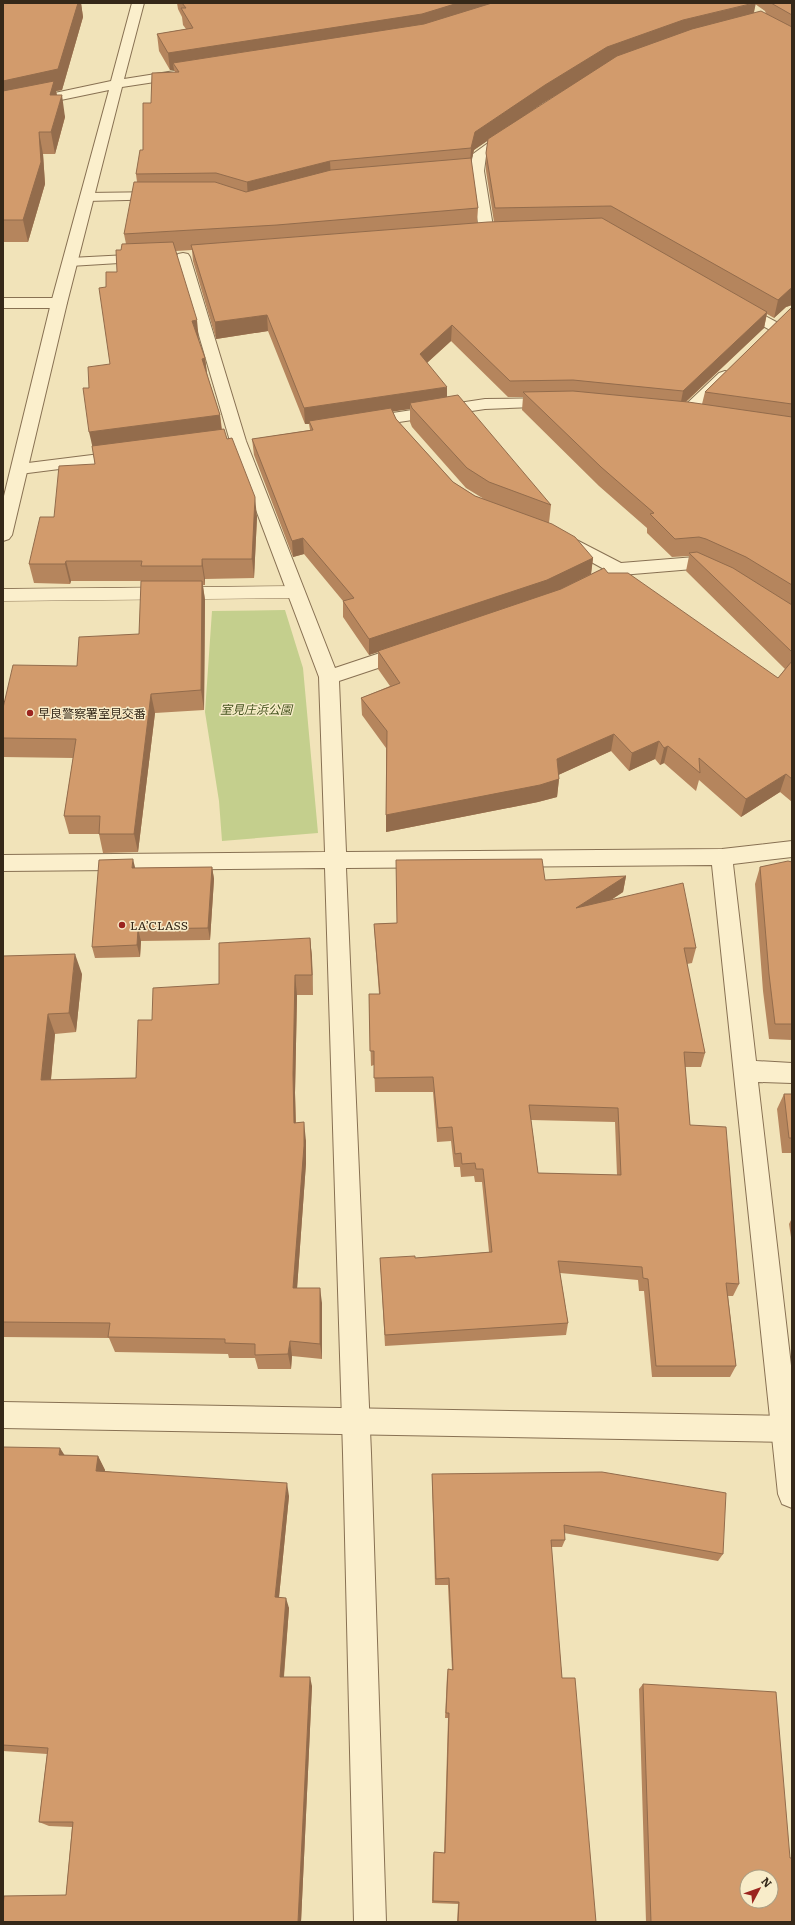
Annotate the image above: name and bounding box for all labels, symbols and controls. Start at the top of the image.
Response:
park label: 室見庄浜公園 [220,700,294,718]
place label: 早良警察署室見交番 [38,704,146,722]
marker: 早良警察署室見交番 [25,708,35,718]
place label: LA’CLASS [130,916,188,934]
marker: LA’CLASS [117,920,127,930]
north arrow [739,1869,779,1909]
text: N [758,1873,776,1891]

